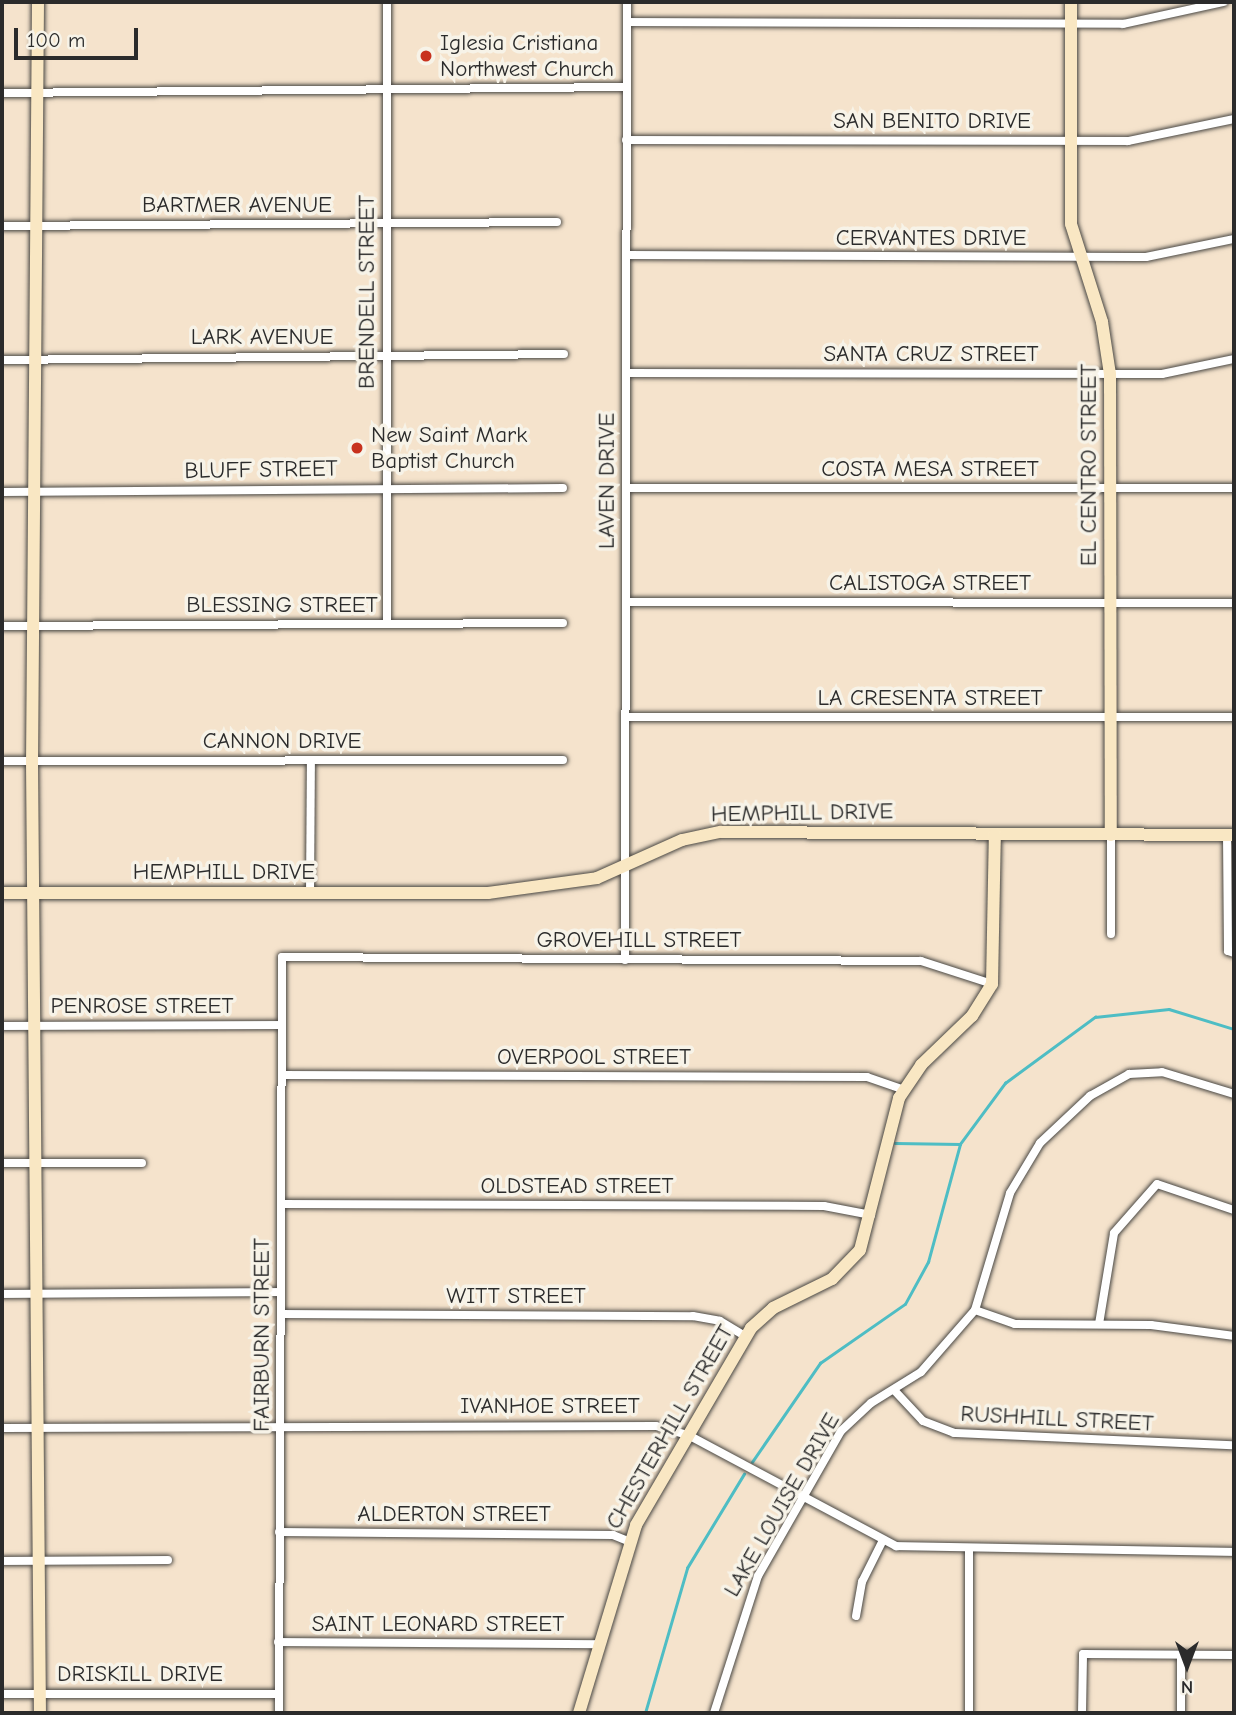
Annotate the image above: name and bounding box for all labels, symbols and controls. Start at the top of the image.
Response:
scale bar [18,14,142,58]
text: 100 m [27,28,85,52]
place label: Iglesia Cristiana Northwest Church [440,29,614,83]
marker: Iglesia Cristiana Northwest Church [418,48,434,64]
street label: SAN BENITO DRIVE [833,107,1031,135]
street label: BARTMER AVENUE [142,191,332,219]
street label: BRENDELL STREET [353,195,381,389]
street label: CERVANTES DRIVE [836,224,1026,252]
street label: LARK AVENUE [191,323,333,351]
street label: SANTA CRUZ STREET [823,340,1039,368]
street label: EL CENTRO STREET [1075,364,1103,566]
street label: LAVEN DRIVE [593,413,621,549]
place label: New Saint Mark Baptist Church [371,421,527,475]
marker: New Saint Mark Baptist Church [349,440,365,456]
street label: BLUFF STREET [184,455,338,485]
street label: COSTA MESA STREET [821,455,1039,483]
street label: CALISTOGA STREET [829,569,1031,597]
street label: BLESSING STREET [186,591,378,619]
street label: LA CRESENTA STREET [817,684,1043,712]
street label: CANNON DRIVE [203,727,361,755]
street label: HEMPHILL DRIVE [711,798,893,828]
street label: HEMPHILL DRIVE [133,858,315,886]
street label: GROVEHILL STREET [536,926,742,954]
street label: PENROSE STREET [51,992,233,1020]
street label: OVERPOOL STREET [497,1043,691,1071]
street label: OLDSTEAD STREET [481,1172,673,1200]
street label: FAIRBURN STREET [248,1238,276,1432]
street label: WITT STREET [446,1282,586,1310]
street label: CHESTERHILL STREET [600,1320,740,1534]
street label: IVANHOE STREET [460,1392,640,1420]
street label: RUSHHILL STREET [960,1400,1154,1438]
street label: LAKE LOUISE DRIVE [718,1408,846,1602]
street label: ALDERTON STREET [357,1500,551,1528]
street label: SAINT LEONARD STREET [312,1610,564,1638]
north arrow [1152,1631,1222,1701]
street label: DRISKILL DRIVE [57,1660,223,1688]
text: N [1181,1676,1193,1698]

